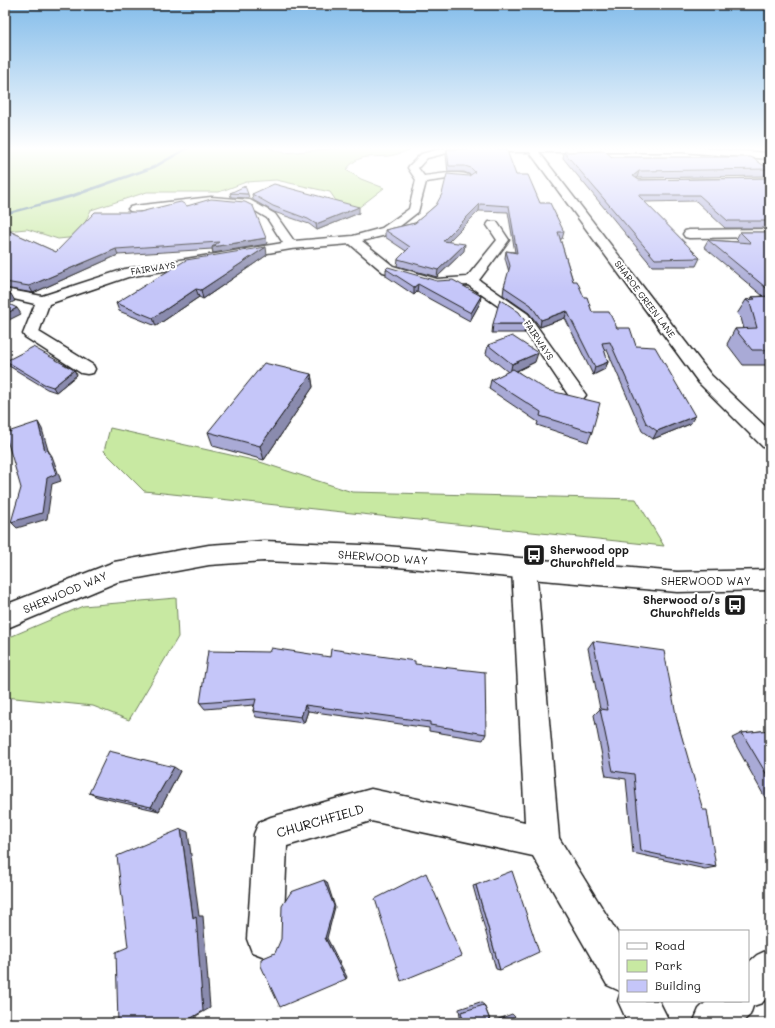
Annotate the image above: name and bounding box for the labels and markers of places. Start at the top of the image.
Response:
bus stop icon: Sherwood opp Churchfield [521,542,547,568]
place label: Sherwood opp Churchfield [550,542,629,570]
place label: Sherwood o/s Churchfields [643,592,720,620]
bus stop icon: Sherwood o/s Churchfields [722,592,748,618]

